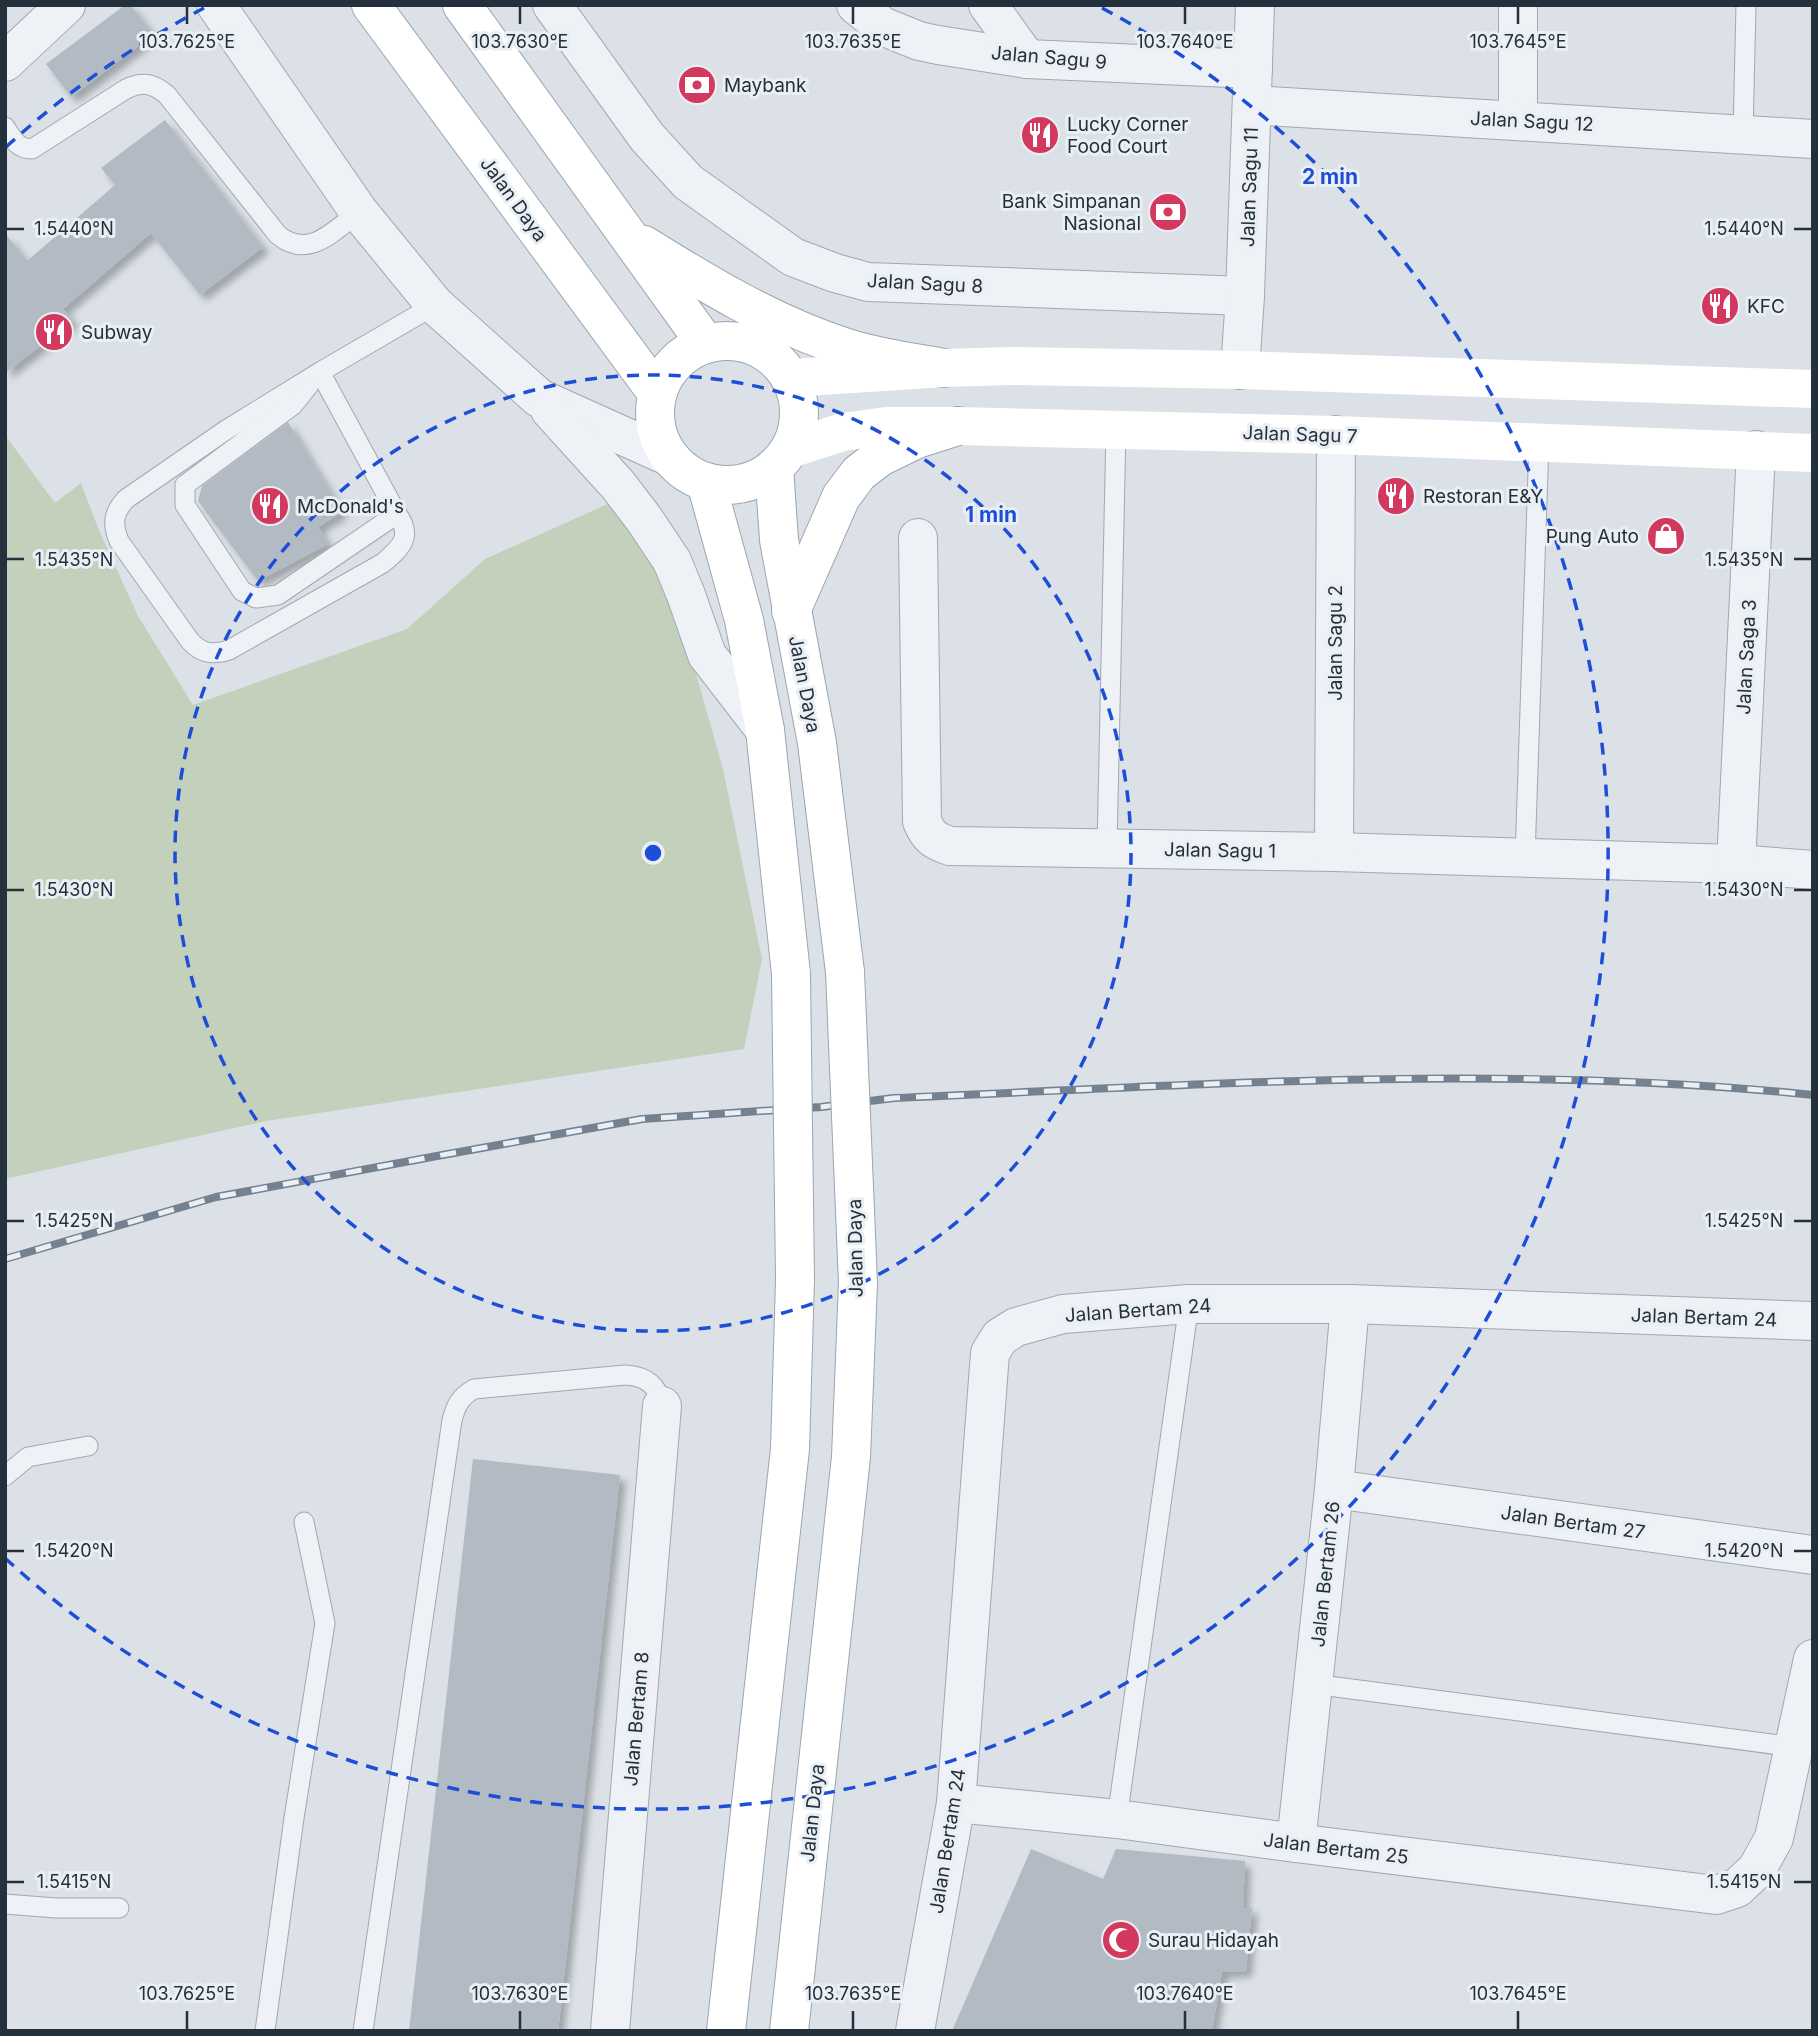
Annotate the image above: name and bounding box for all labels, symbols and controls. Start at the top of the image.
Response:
text: 103.7625°E [139,31,235,52]
text: 103.7630°E [472,31,568,52]
text: 103.7635°E [805,31,901,52]
text: 103.7640°E [1136,31,1234,52]
text: 103.7645°E [1470,31,1566,52]
street label: Jalan Sagu 9 [990,41,1108,74]
bank icon: Maybank [676,64,718,106]
place label: Maybank [724,74,807,97]
street label: Jalan Sagu 12 [1470,107,1594,136]
place label: Lucky Corner Food Court [1067,113,1188,158]
restaurant icon: Lucky Corner Food Court [1019,114,1061,156]
street label: Jalan Sagu 11 [1236,127,1263,247]
street label: Jalan Daya [475,153,552,246]
text: 2 min [1302,164,1358,189]
place label: Bank Simpanan Nasional [1002,190,1141,235]
bank icon: Bank Simpanan Nasional [1147,191,1189,233]
text: 1.5440°N [34,218,114,239]
text: 1.5440°N [1704,218,1784,239]
street label: Jalan Sagu 8 [866,269,984,298]
restaurant icon: KFC [1699,285,1741,327]
place label: KFC [1747,295,1785,318]
restaurant icon: Subway [33,311,75,353]
place label: Subway [81,321,153,344]
street label: Jalan Sagu 7 [1242,421,1358,448]
restaurant icon: Restoran E&Y [1375,475,1417,517]
restaurant icon: McDonald's [249,485,291,527]
place label: Restoran E&Y [1423,485,1543,508]
place label: McDonald's [297,495,404,518]
text: 1 min [965,502,1017,527]
shop icon: Pung Auto [1645,515,1687,557]
place label: Pung Auto [1546,525,1639,548]
text: 1.5435°N [35,549,113,570]
text: 1.5435°N [1705,549,1783,570]
street label: Jalan Sagu 2 [1324,585,1347,701]
street label: Jalan Saga 3 [1732,599,1761,715]
street label: Jalan Daya [784,633,825,735]
street label: Jalan Sagu 1 [1164,838,1276,863]
centre of rings [641,841,665,865]
text: 1.5430°N [34,879,114,900]
text: 1.5430°N [1704,879,1784,900]
street label: Jalan Daya [843,1198,868,1298]
text: 1.5425°N [35,1210,113,1231]
text: 1.5425°N [1705,1210,1783,1231]
street label: Jalan Bertam 24 [1064,1294,1212,1327]
street label: Jalan Bertam 24 [1630,1303,1778,1332]
street label: Jalan Bertam 26 [1306,1500,1345,1648]
street label: Jalan Bertam 27 [1499,1501,1647,1544]
text: 1.5420°N [35,1540,113,1561]
text: 1.5420°N [1705,1540,1783,1561]
street label: Jalan Bertam 8 [619,1651,654,1787]
street label: Jalan Daya [796,1763,829,1863]
street label: Jalan Bertam 24 [925,1767,970,1915]
street label: Jalan Bertam 25 [1262,1828,1410,1869]
text: 1.5415°N [37,1871,111,1892]
text: 1.5415°N [1707,1871,1781,1892]
mosque icon: Surau Hidayah [1100,1919,1142,1961]
place label: Surau Hidayah [1148,1929,1279,1952]
text: 103.7625°E [139,1983,235,2004]
text: 103.7630°E [472,1983,568,2004]
text: 103.7635°E [805,1983,901,2004]
text: 103.7640°E [1136,1983,1234,2004]
text: 103.7645°E [1470,1983,1566,2004]

